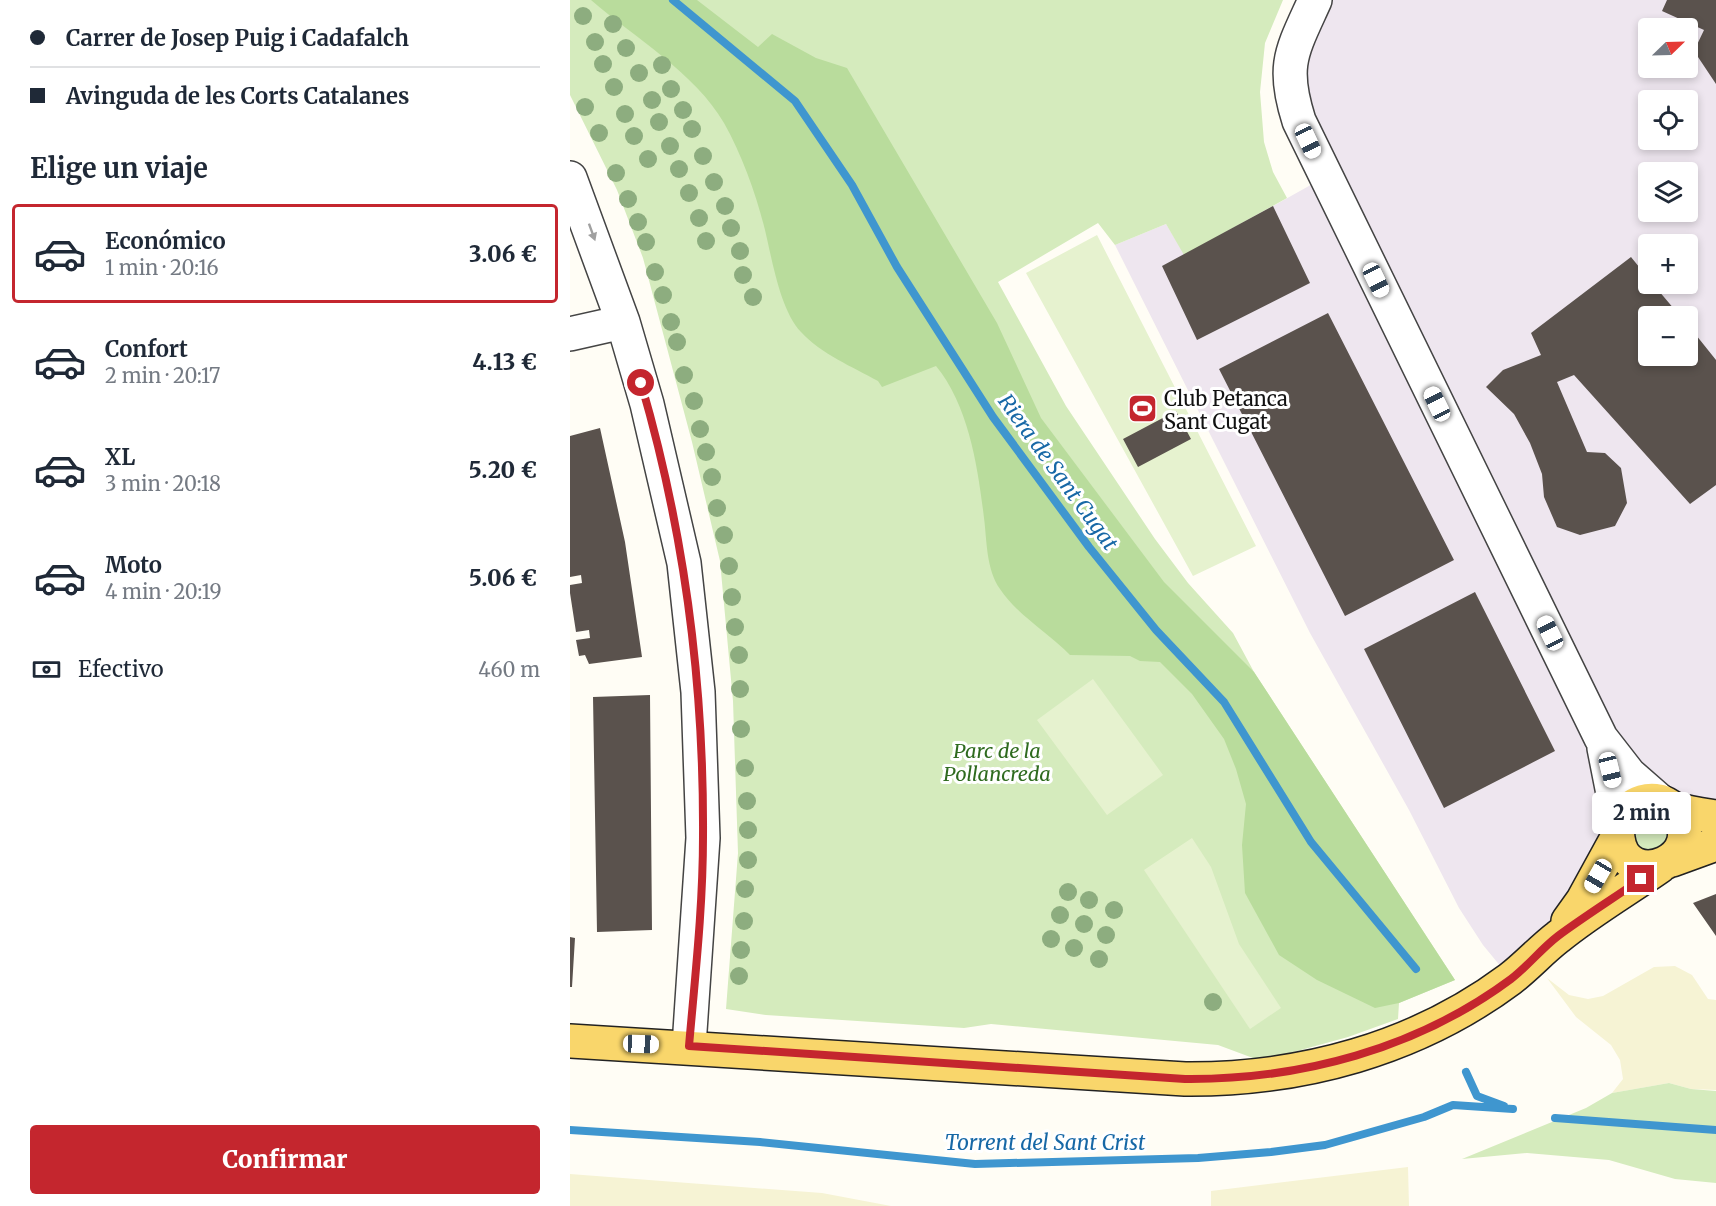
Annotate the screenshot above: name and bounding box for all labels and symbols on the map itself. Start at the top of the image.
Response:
north arrow [1638,18,1698,78]
car [1292,121,1324,161]
one-way arrow [587,223,597,241]
car [1360,260,1392,300]
route start [627,369,654,396]
car [1421,384,1453,424]
place label: Club Petanca Sant Cugat [1164,386,1288,434]
water label: Riera de Sant Cugat [992,389,1124,556]
sports icon: Club Petanca Sant Cugat [1127,393,1159,425]
car [1534,613,1566,653]
park label: Parc de la Pollancreda [943,738,1051,786]
car [1597,750,1623,790]
callout: 2 min [1592,792,1690,834]
car [1581,856,1615,896]
route end [1627,865,1654,892]
car [623,1034,659,1054]
water label: Torrent del Sant Crist [945,1129,1146,1156]

